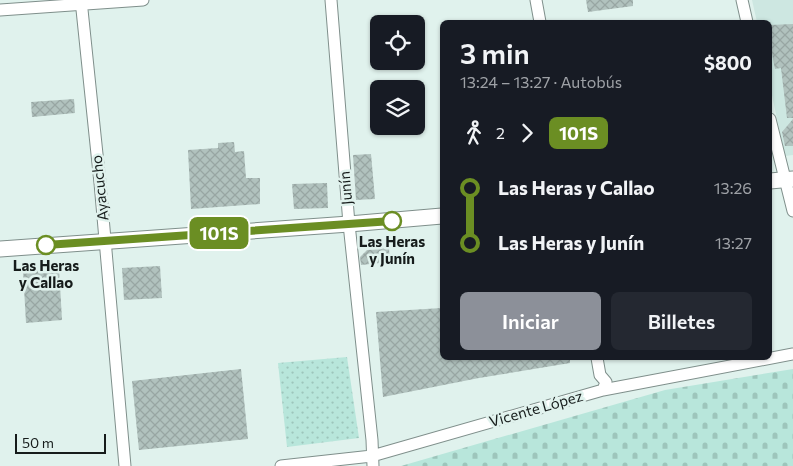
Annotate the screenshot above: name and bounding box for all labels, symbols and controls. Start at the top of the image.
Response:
map controls [370,15,425,135]
button: locate [370,15,425,70]
text: 3 min [460,36,530,70]
text: $800 [704,51,752,74]
text: 13:24 – 13:27 · Autobús [460,72,622,91]
button: layers [370,80,425,135]
icon: walk [460,119,488,147]
icon: forward [513,119,541,147]
text: 101S [559,122,598,144]
text: 2 [496,123,505,142]
street label: Ayacucho [87,154,111,222]
street label: Junín [335,170,355,206]
text: Las Heras y Callao [498,176,655,199]
text: 13:26 [714,178,752,197]
marker: Las Heras y Junín [382,211,402,231]
line badge: 101S [184,217,254,249]
text: 101S [199,222,239,244]
text: Las Heras y Junín [498,231,644,254]
place label: Las Heras y Junín [359,232,425,267]
text: 13:27 [715,233,752,252]
marker: Las Heras y Callao [36,235,56,255]
place label: Las Heras y Callao [13,256,79,291]
button: Iniciar [460,292,601,350]
button: Billetes [611,292,752,350]
street label: Vicente López [487,386,585,430]
scale bar [15,431,106,454]
text: 50 m [22,434,54,451]

